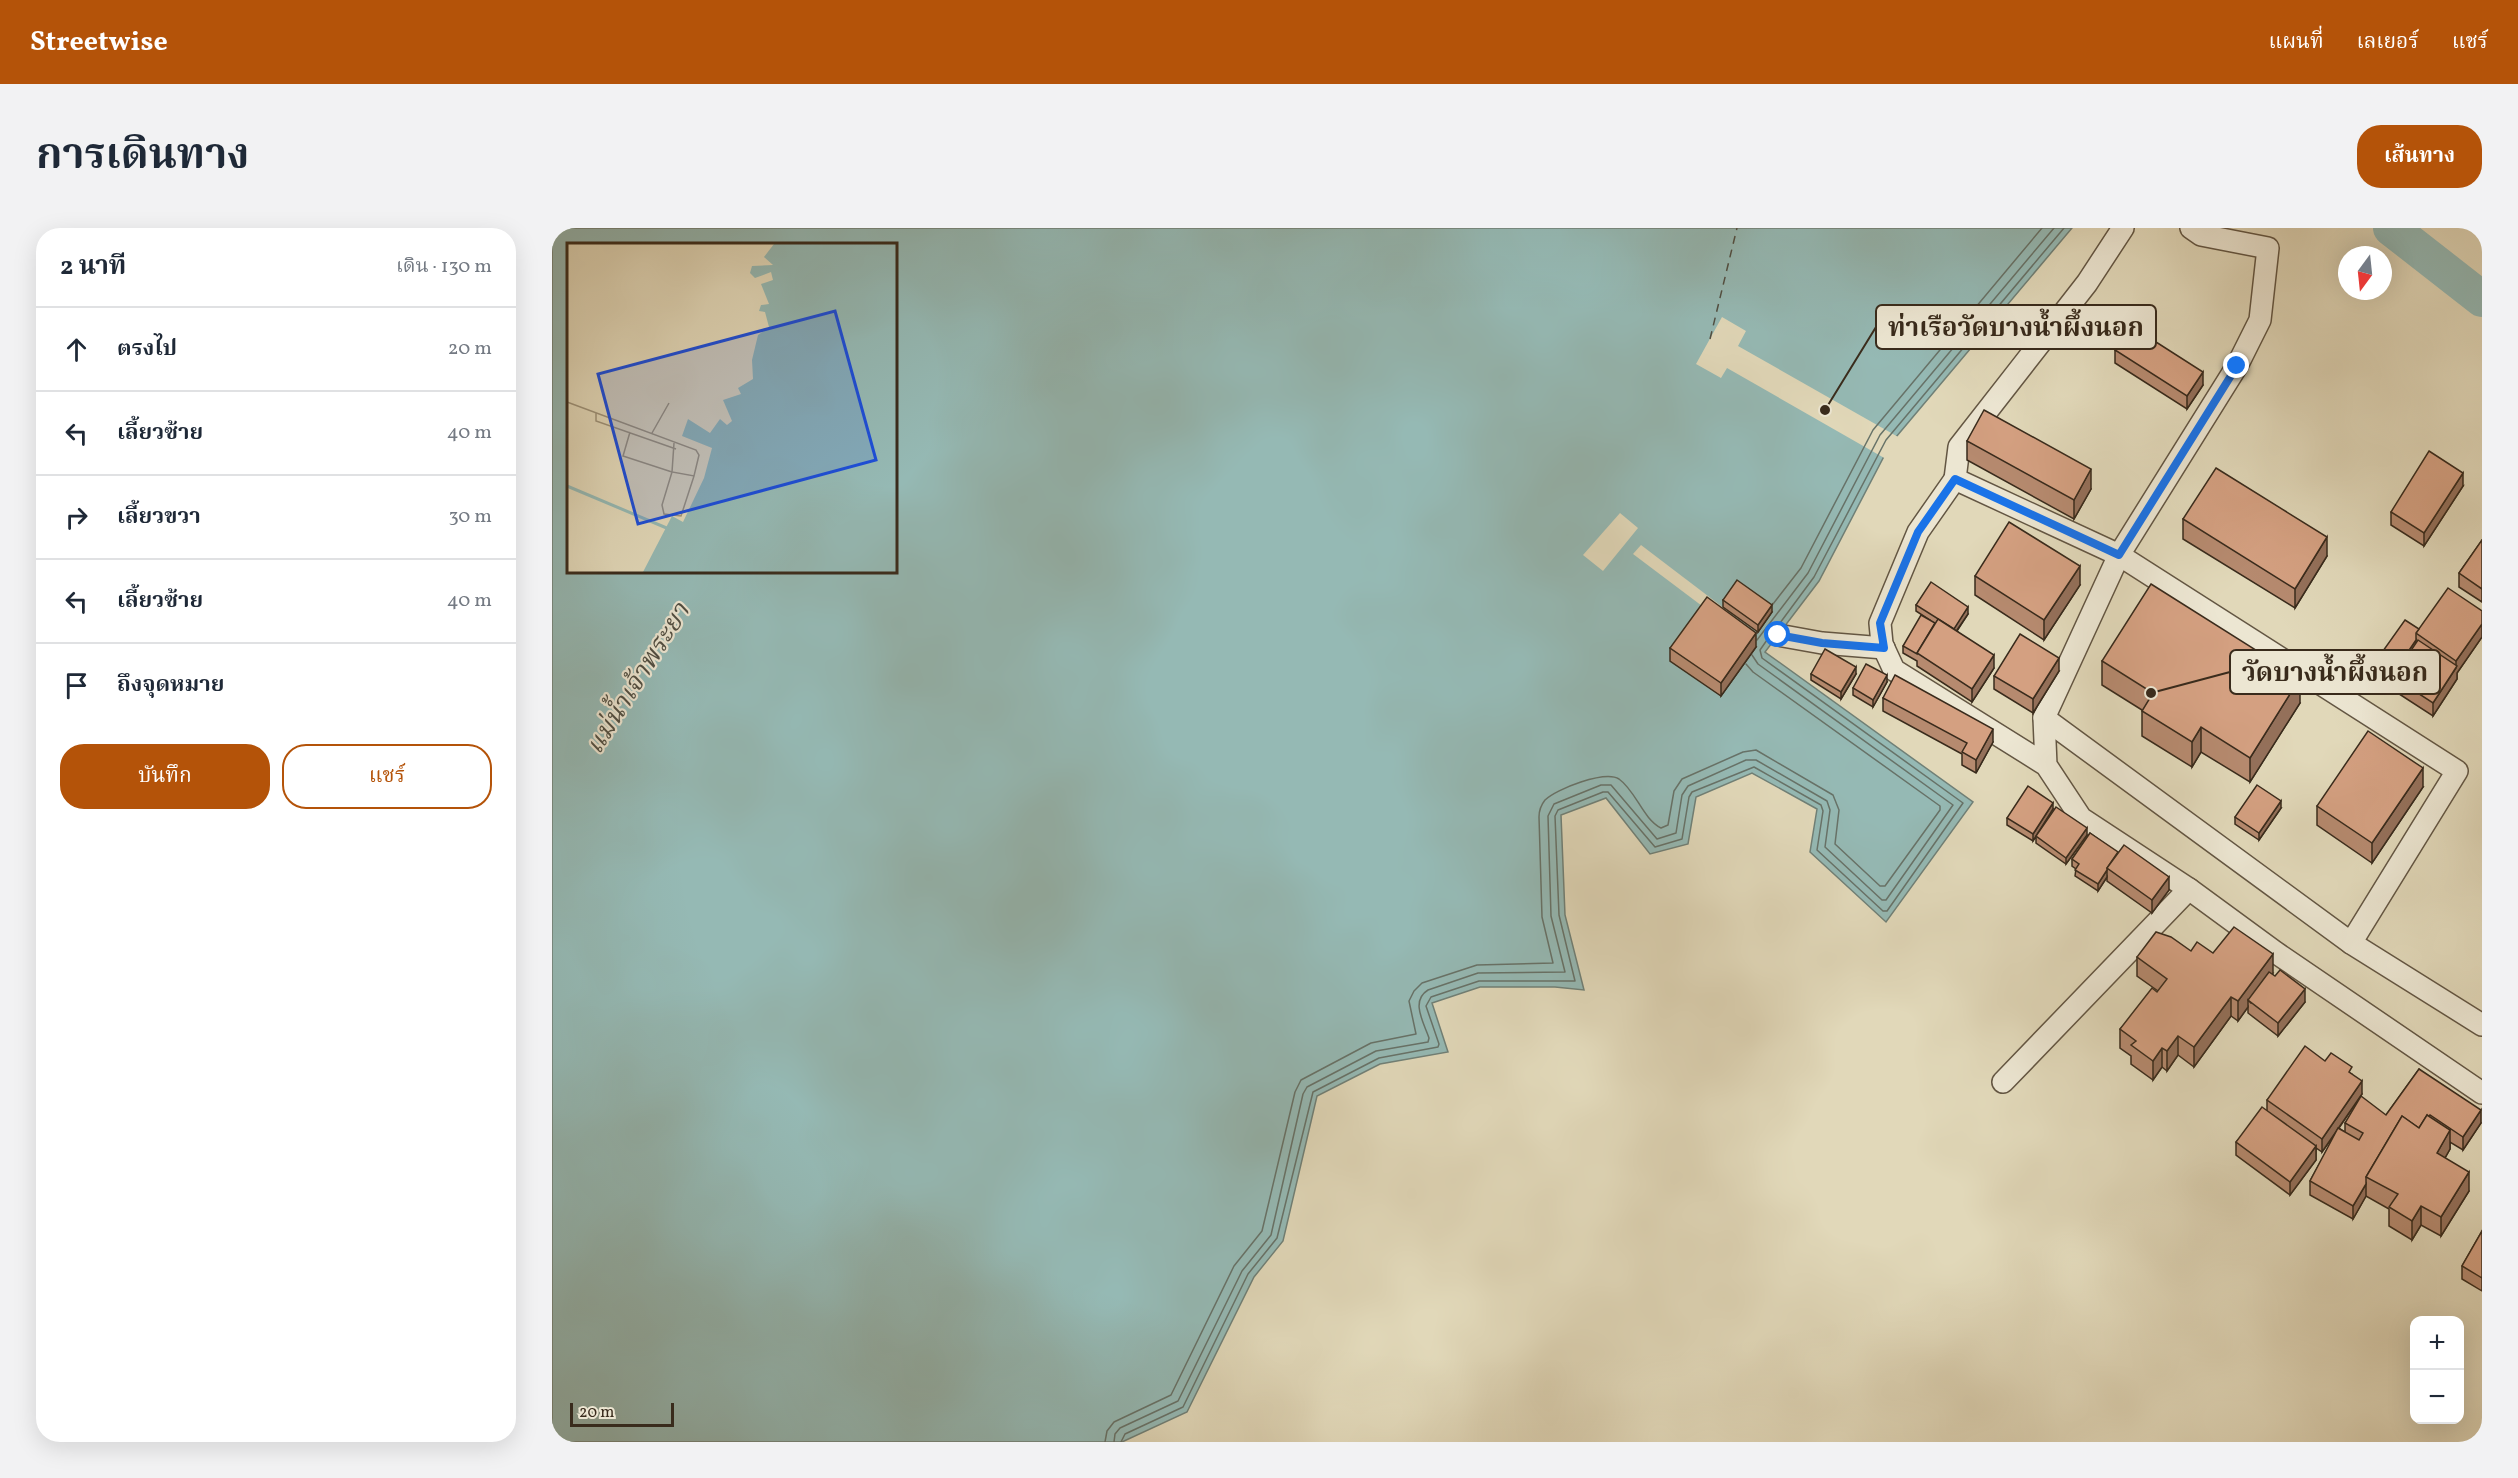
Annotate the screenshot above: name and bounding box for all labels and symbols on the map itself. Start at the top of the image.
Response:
inset map [567,243,897,573]
north arrow [2338,246,2392,300]
callout: ท่าเรือวัดบางน้ำผึ้งนอก [1876,305,2156,349]
text: ท่าเรือวัดบางน้ำผึ้งนอก [1888,308,2144,347]
route end [2223,352,2249,378]
water label: แม่น้ำเจ้าพระยา [575,594,700,761]
route start [1764,621,1790,647]
callout: วัดบางน้ำผึ้งนอก [2230,650,2440,694]
text: วัดบางน้ำผึ้งนอก [2242,653,2428,692]
scale bar [570,1400,674,1428]

